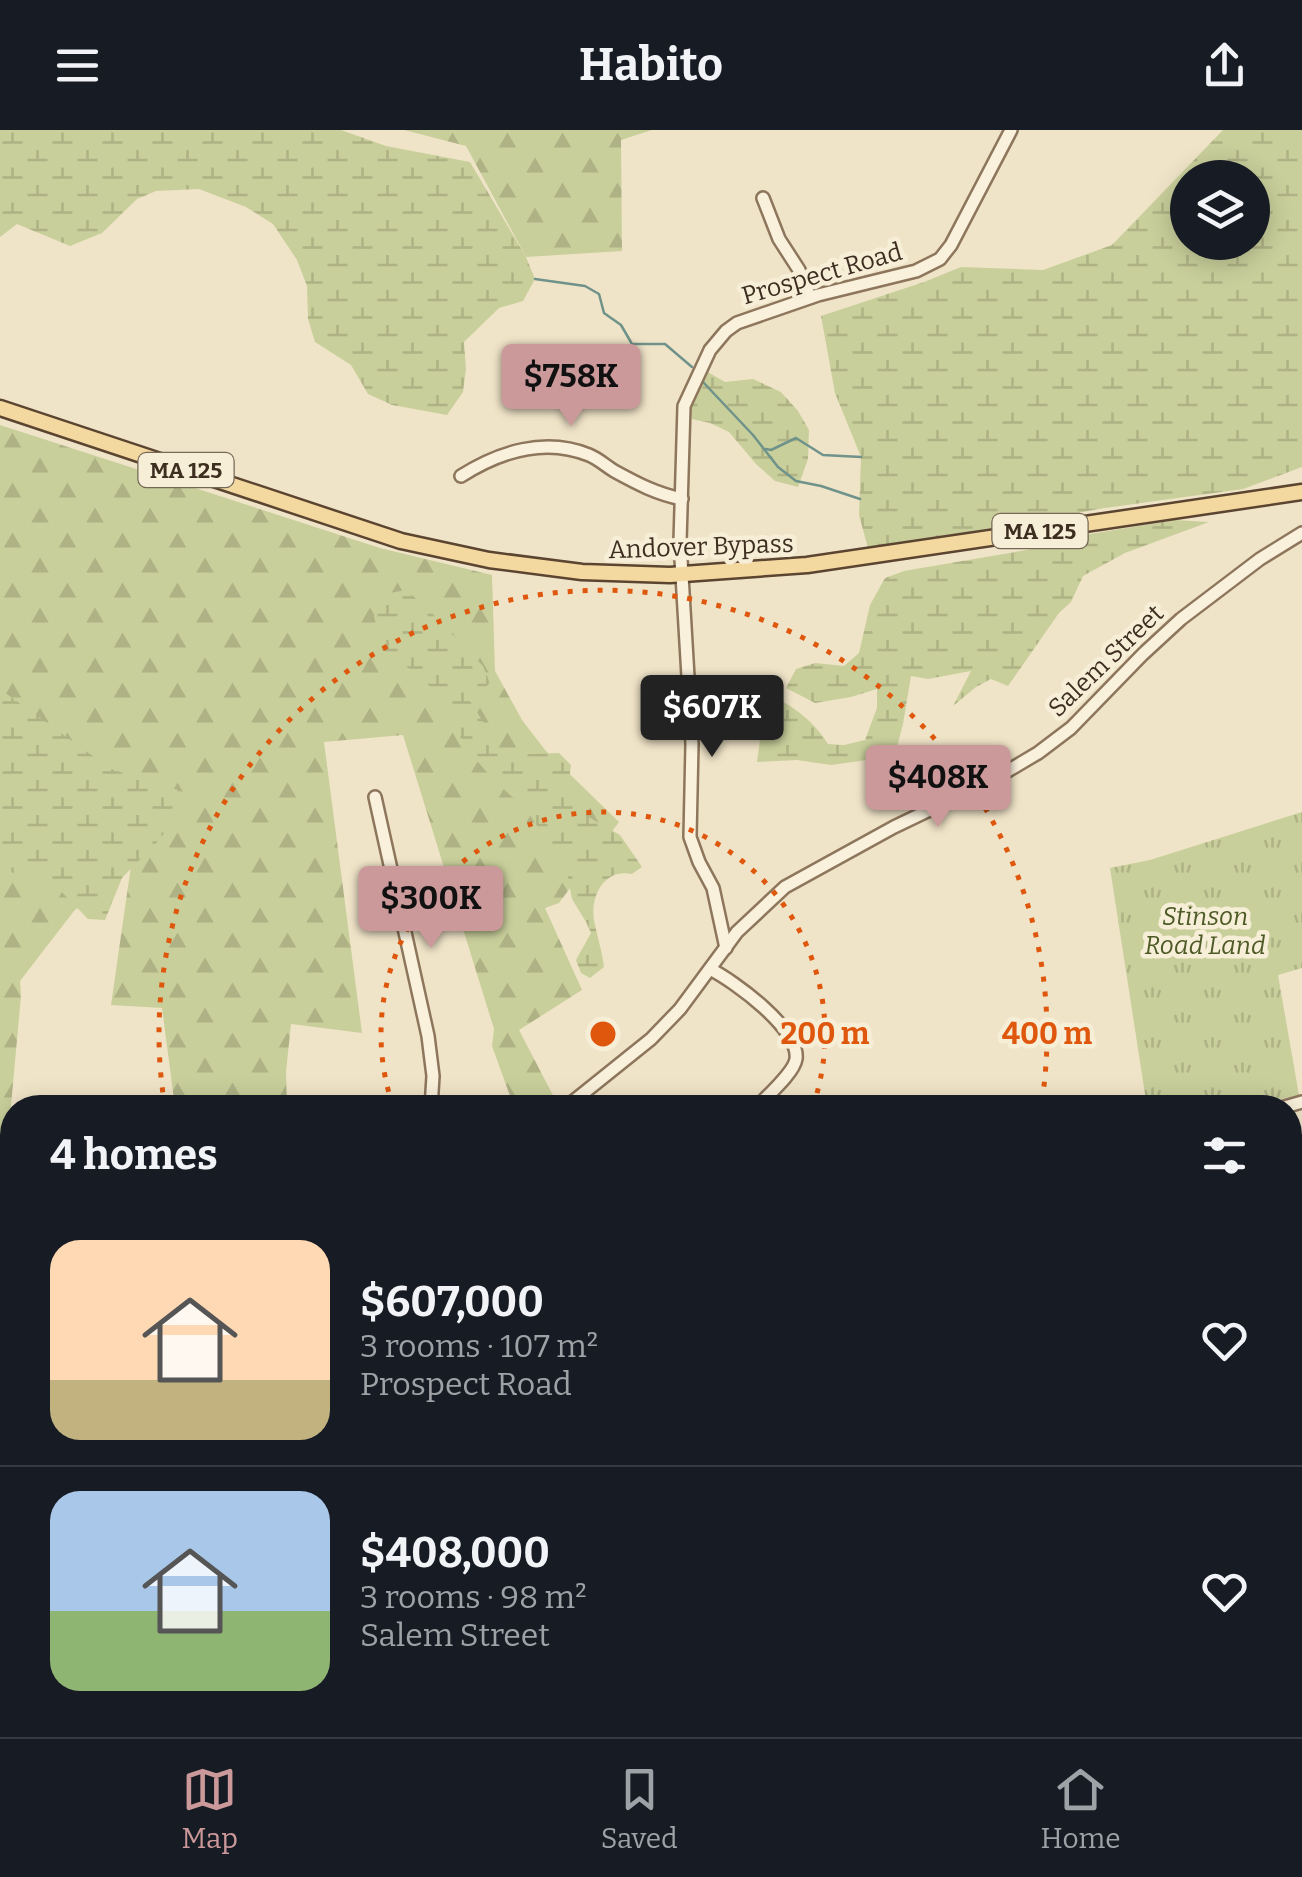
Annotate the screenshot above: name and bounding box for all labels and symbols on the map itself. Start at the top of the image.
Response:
street label: Prospect Road [738,237,906,311]
pin: $758K [501,344,641,429]
road number: MA 125 [138,453,234,487]
road number: MA 125 [992,514,1088,548]
street label: Andover Bypass [608,529,794,565]
street label: Salem Street [1042,599,1170,723]
pin: $607K [642,675,782,760]
pin: $408K [868,745,1008,830]
pin: $300K [361,866,501,951]
park label: Stinson Road Land [1144,902,1266,961]
centre of rings [585,1016,621,1052]
text: 200 m [780,1016,870,1052]
text: 400 m [1002,1016,1093,1052]

